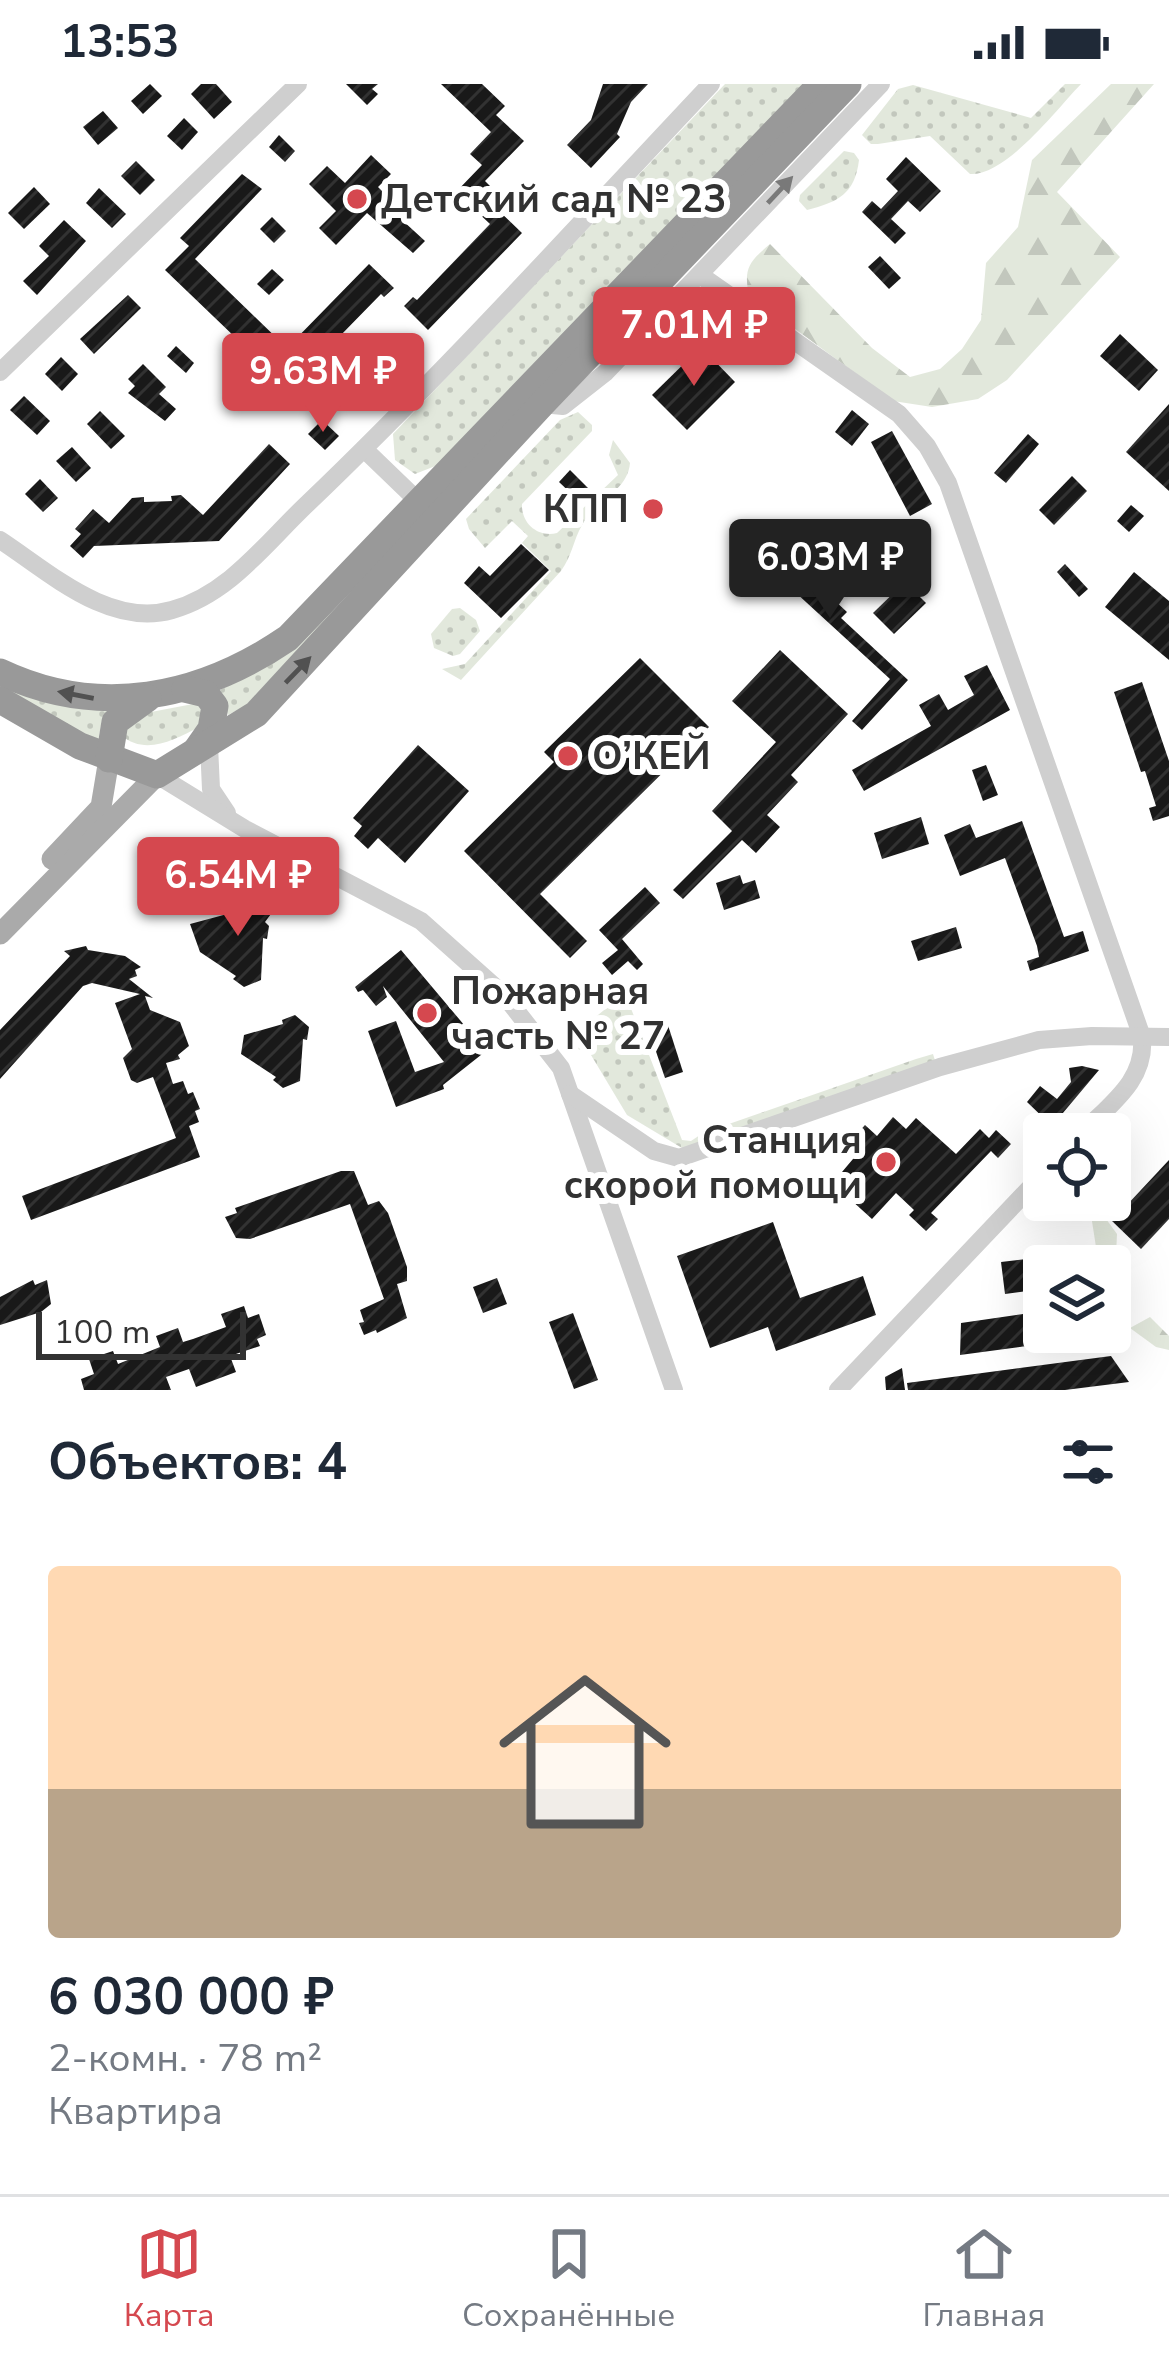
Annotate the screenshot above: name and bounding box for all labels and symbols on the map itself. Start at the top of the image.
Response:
place label: Детский сад № 23 [381,173,726,226]
one-way arrow [766,176,794,205]
marker: Детский сад № 23 [344,186,370,212]
pin: 7.01M ₽ [583,287,805,389]
pin: 9.63M ₽ [212,333,434,435]
place label: КПП [543,483,629,536]
marker: КПП [640,496,666,522]
pin: 6.03M ₽ [719,519,941,621]
one-way arrow [283,656,311,685]
one-way arrow [57,685,94,704]
place label: О’КЕЙ [592,730,711,783]
marker: О’КЕЙ [555,743,581,769]
pin: 6.54M ₽ [127,837,349,939]
place label: Пожарная часть № 27 [451,965,665,1063]
marker: Пожарная часть № 27 [414,1000,440,1026]
place label: Станция скорой помощи [564,1114,862,1212]
marker: Станция скорой помощи [873,1149,899,1175]
scale bar [36,1306,246,1359]

